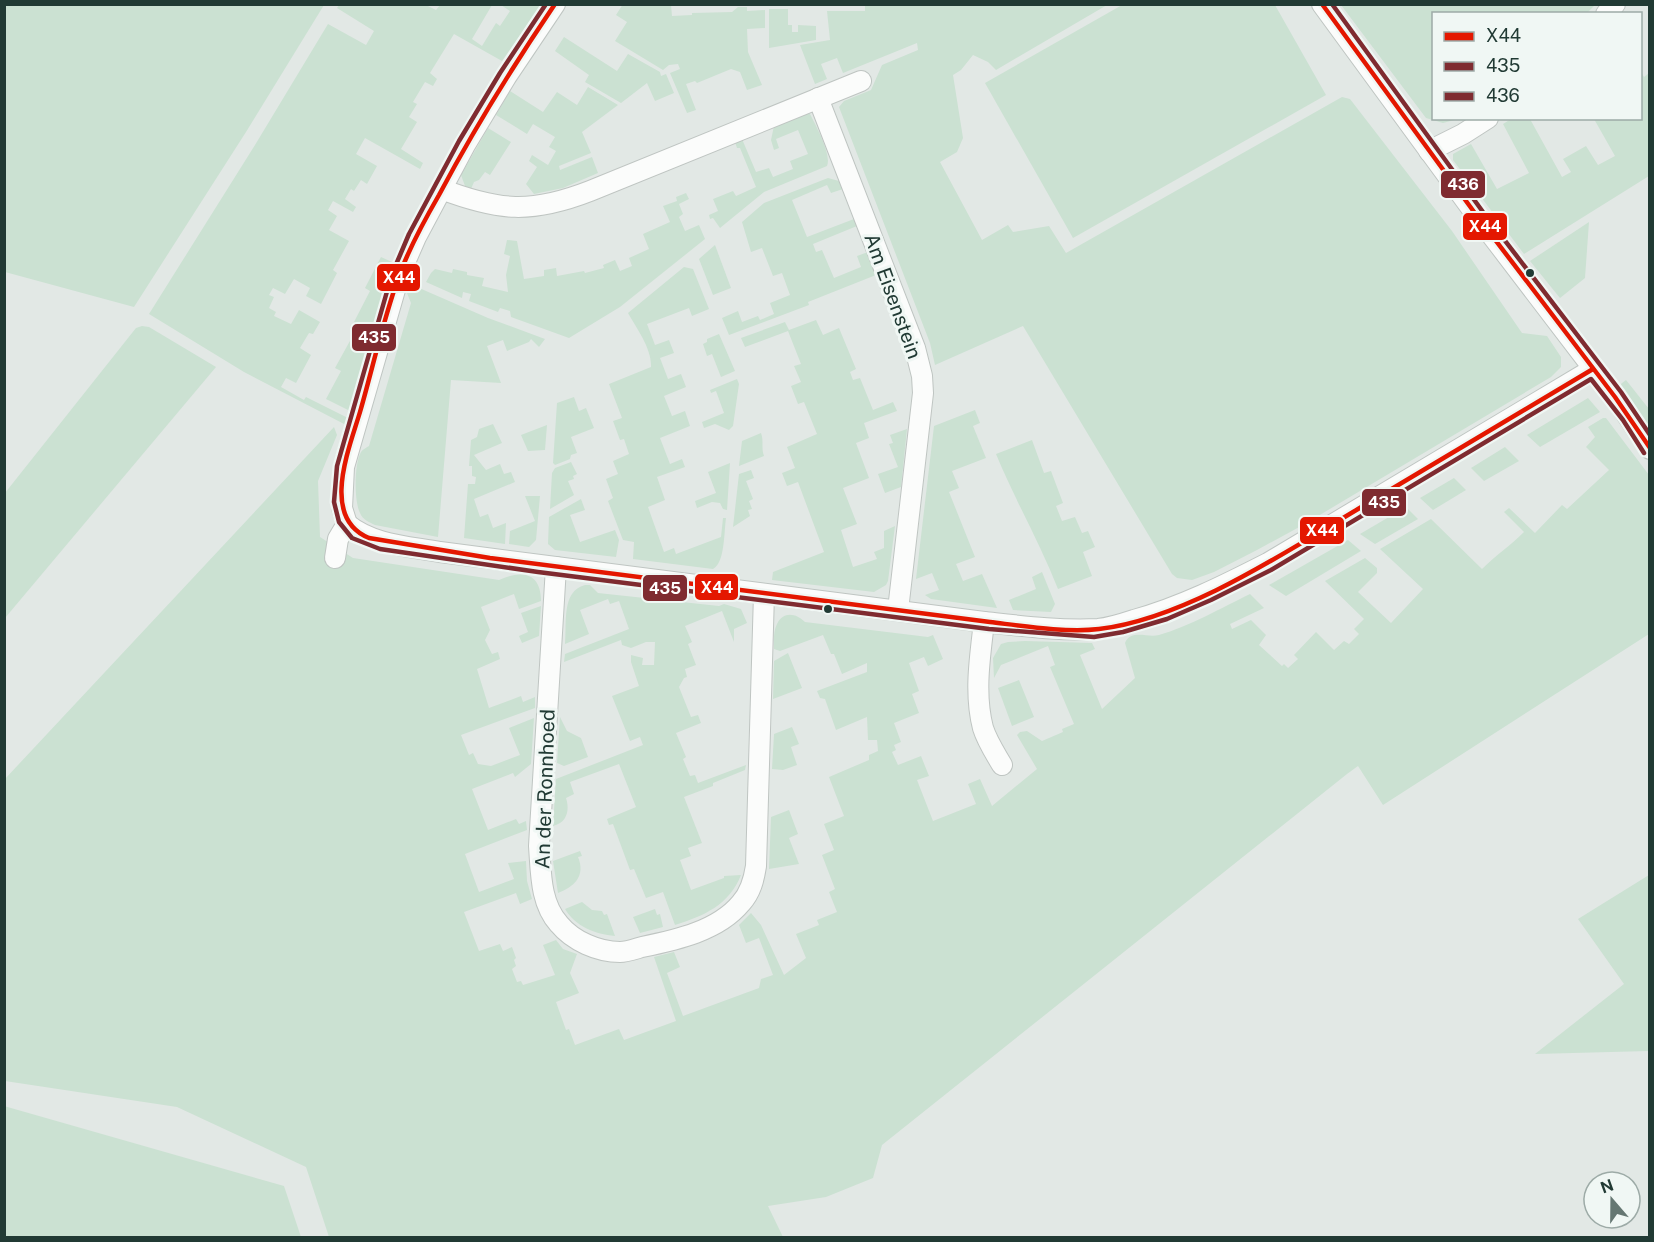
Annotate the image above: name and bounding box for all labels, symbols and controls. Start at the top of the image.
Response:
legend [1432,12,1642,120]
text: X44 [1486,25,1521,46]
text: 435 [1486,55,1520,76]
text: 436 [1486,85,1520,106]
line badge: 436 [1440,170,1486,199]
text: 436 [1447,175,1479,194]
line badge: X44 [1462,212,1508,241]
text: X44 [1469,217,1502,236]
street label: Am Eisenstein [859,230,927,362]
line badge: X44 [376,263,421,292]
unlabelled marker [1524,267,1536,279]
text: X44 [383,268,416,287]
line badge: 435 [351,323,397,352]
text: 435 [358,328,390,347]
line badge: 435 [1361,488,1407,517]
text: 435 [1368,493,1400,512]
line badge: X44 [1299,516,1345,545]
text: X44 [1306,521,1339,540]
line badge: X44 [694,573,739,601]
line badge: 435 [642,574,688,602]
text: X44 [701,578,734,597]
text: 435 [649,579,681,598]
unlabelled marker [822,603,834,615]
street label: An der Ronnhoed [530,709,560,869]
north arrow [1582,1170,1642,1230]
text: N [1598,1175,1616,1197]

